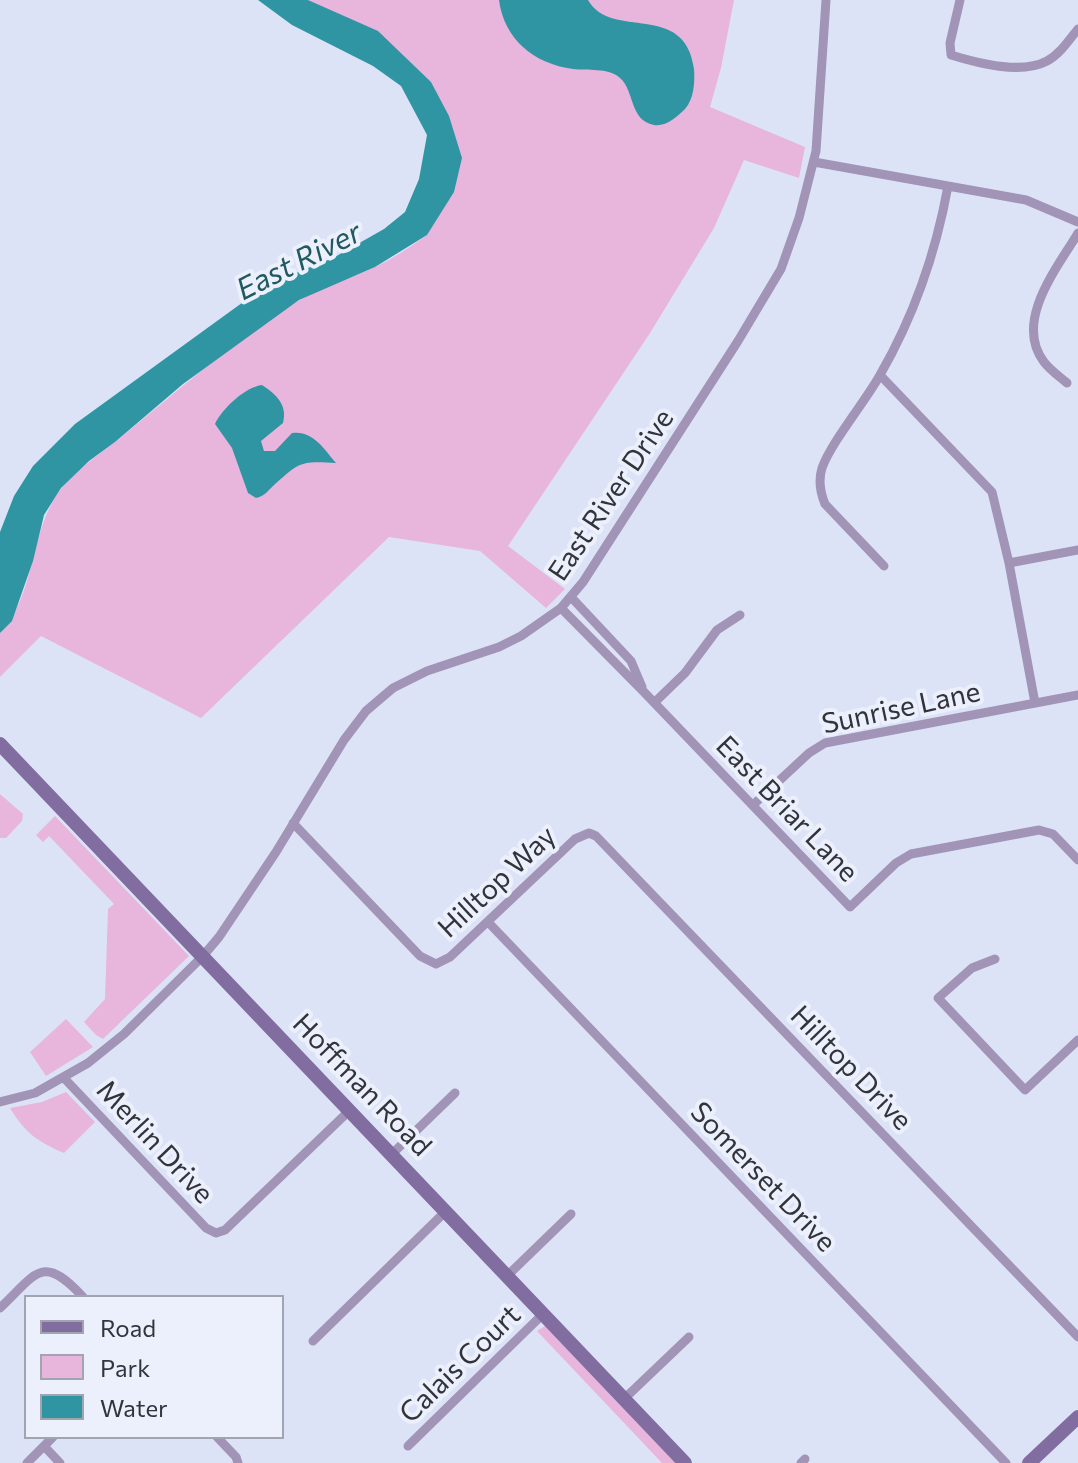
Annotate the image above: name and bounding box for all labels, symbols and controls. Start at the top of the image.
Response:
water label: East River [230,214,368,308]
street label: East River Drive [541,403,681,587]
street label: Sunrise Lane [819,675,983,741]
street label: East Briar Lane [709,729,865,889]
street label: Hilltop Way [431,819,563,945]
street label: Hilltop Drive [783,999,919,1137]
street label: Hoffman Road [286,1007,438,1163]
street label: Merlin Drive [90,1073,220,1211]
street label: Somerset Drive [683,1095,843,1259]
legend [24,1295,284,1439]
street label: Calais Court [393,1298,527,1430]
text: Road [100,1313,156,1342]
text: Park [100,1353,150,1382]
text: Water [100,1393,168,1422]

